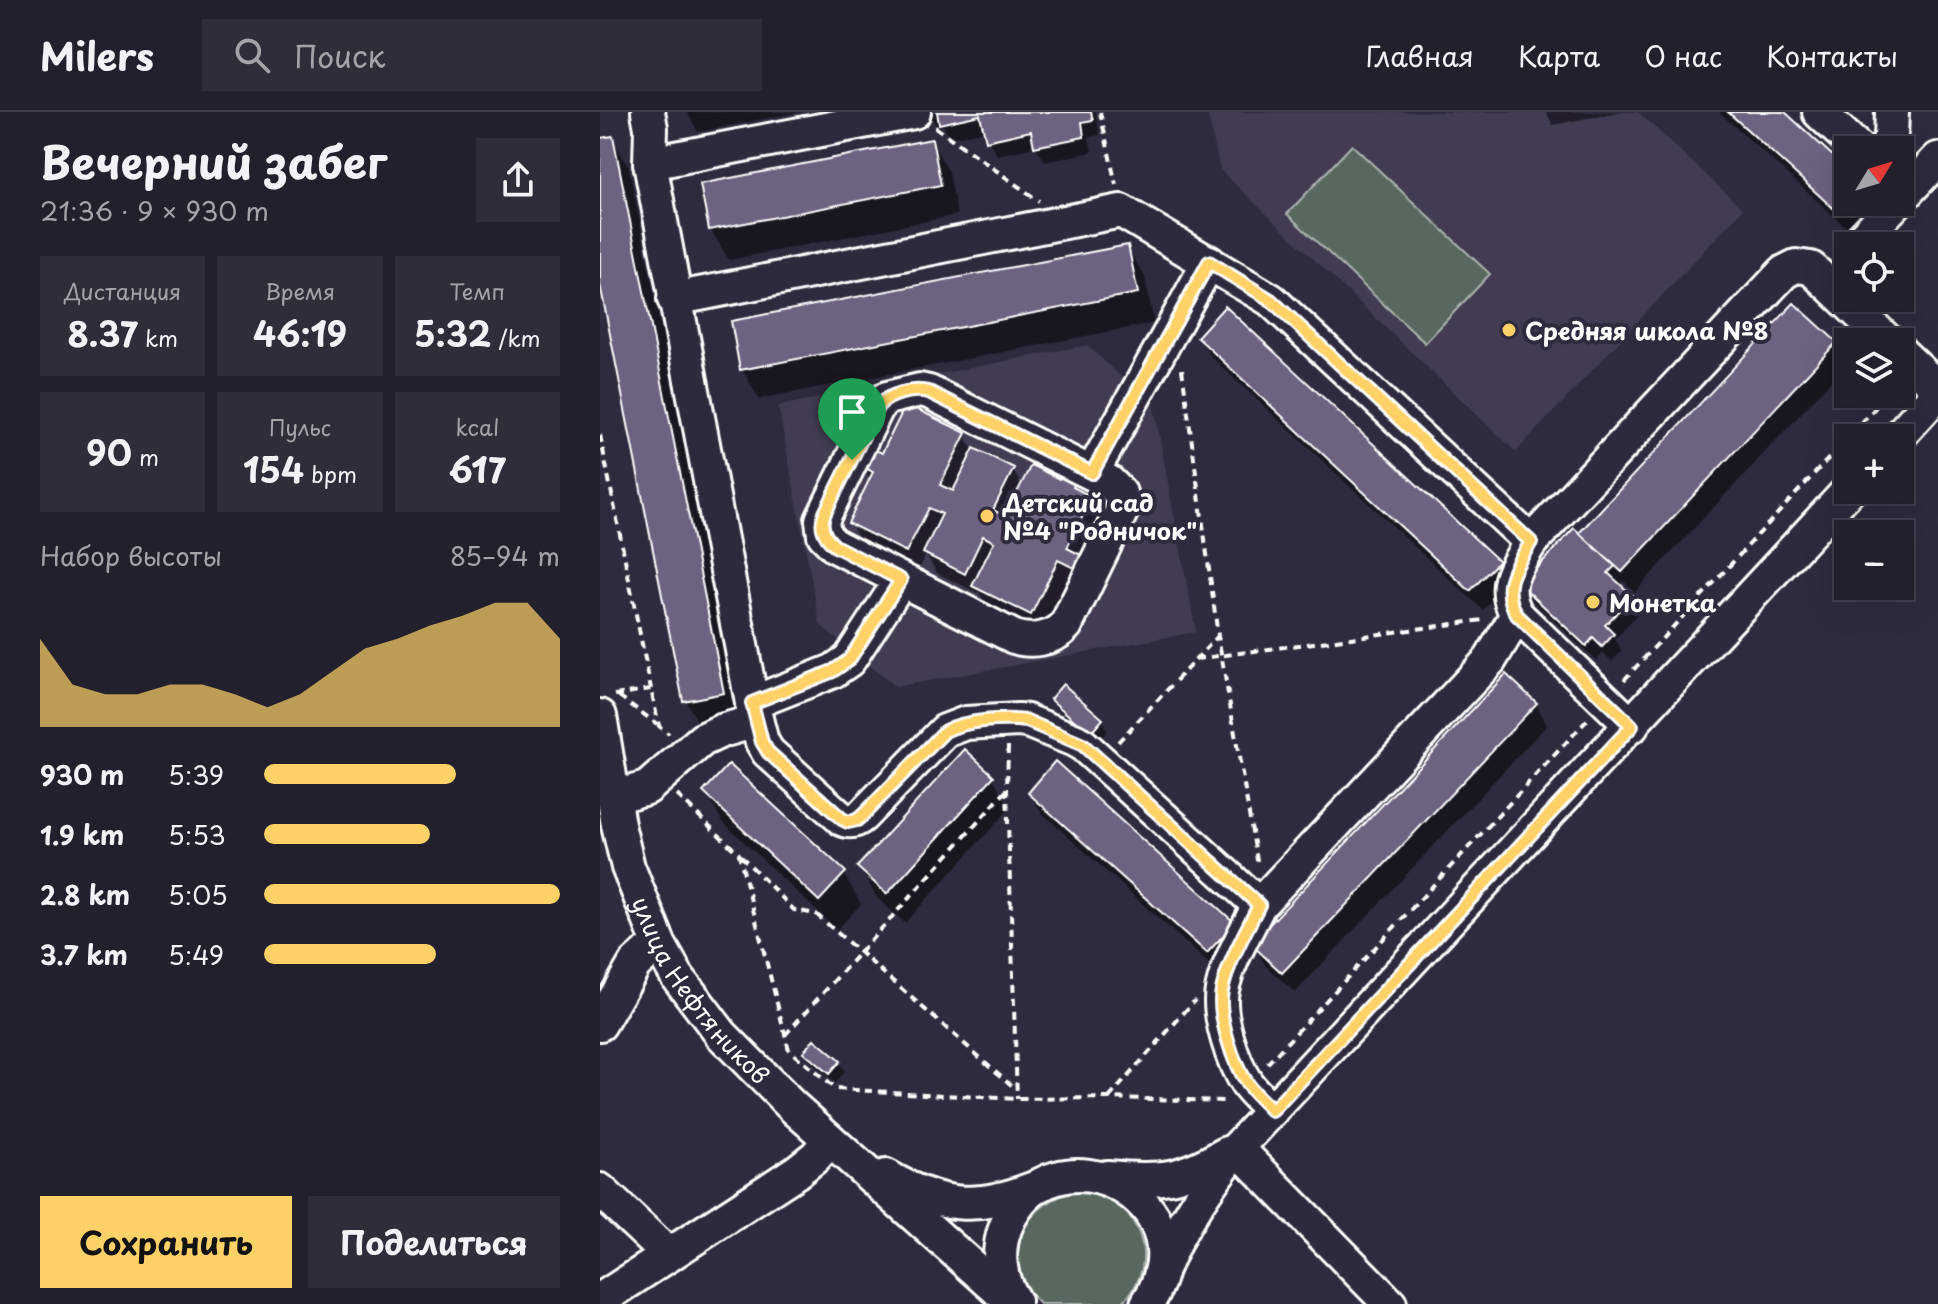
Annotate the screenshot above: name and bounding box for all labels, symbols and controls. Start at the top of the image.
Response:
search box [202,19,762,91]
text: Milers [40,27,154,84]
icon: search [230,33,274,77]
text: Поиск [294,33,385,78]
text: Главная [1366,34,1474,77]
text: Карта [1518,34,1600,77]
text: О нас [1644,34,1722,77]
text: Контакты [1766,34,1898,77]
text: Вечерний забег [40,128,387,194]
north arrow [1834,136,1914,216]
map controls [1834,136,1914,600]
button: share [476,138,560,222]
text: 21:36 · 9 × 930 m [40,191,269,230]
button: locate [1834,232,1914,312]
text: Дистанция [64,274,181,307]
text: Время [265,274,335,307]
text: Темп [450,274,505,307]
text: 8.37 [67,307,138,359]
text: 46:19 [253,307,347,359]
text: 5:32 [414,307,491,359]
place label: Средняя школа №8 [1525,312,1769,348]
text: km [138,321,178,354]
text: /km [491,321,541,354]
marker: Средняя школа №8 [1500,321,1518,339]
button: layers [1834,328,1914,408]
pin [818,378,886,460]
icon: arrive [830,390,874,434]
text: Пульс [269,410,331,443]
text: kcal [455,410,499,443]
button: + [1834,424,1914,504]
text: 90 [86,426,132,478]
text: m [132,440,159,473]
text: 154 [243,443,304,495]
text: 617 [449,443,506,495]
text: bpm [304,457,357,490]
place label: Детский сад №4 "Родничок" [1002,484,1197,548]
marker: Детский сад №4 "Родничок" [978,507,996,525]
button: − [1834,520,1914,600]
text: Набор высоты [40,536,222,575]
text: 85–94 m [450,536,560,575]
place label: Монетка [1609,584,1717,620]
marker: Монетка [1584,593,1602,611]
text: 930 m [40,755,124,794]
text: 5:39 [168,755,224,794]
text: 1.9 km [40,815,124,854]
text: 5:53 [168,815,226,854]
text: 2.8 km [40,875,130,914]
text: 5:05 [168,875,228,914]
street label: улица Нефтяников [624,891,778,1092]
text: 3.7 km [40,935,128,974]
text: 5:49 [168,935,224,974]
button: Сохранить [40,1196,292,1288]
button: Поделиться [308,1196,560,1288]

